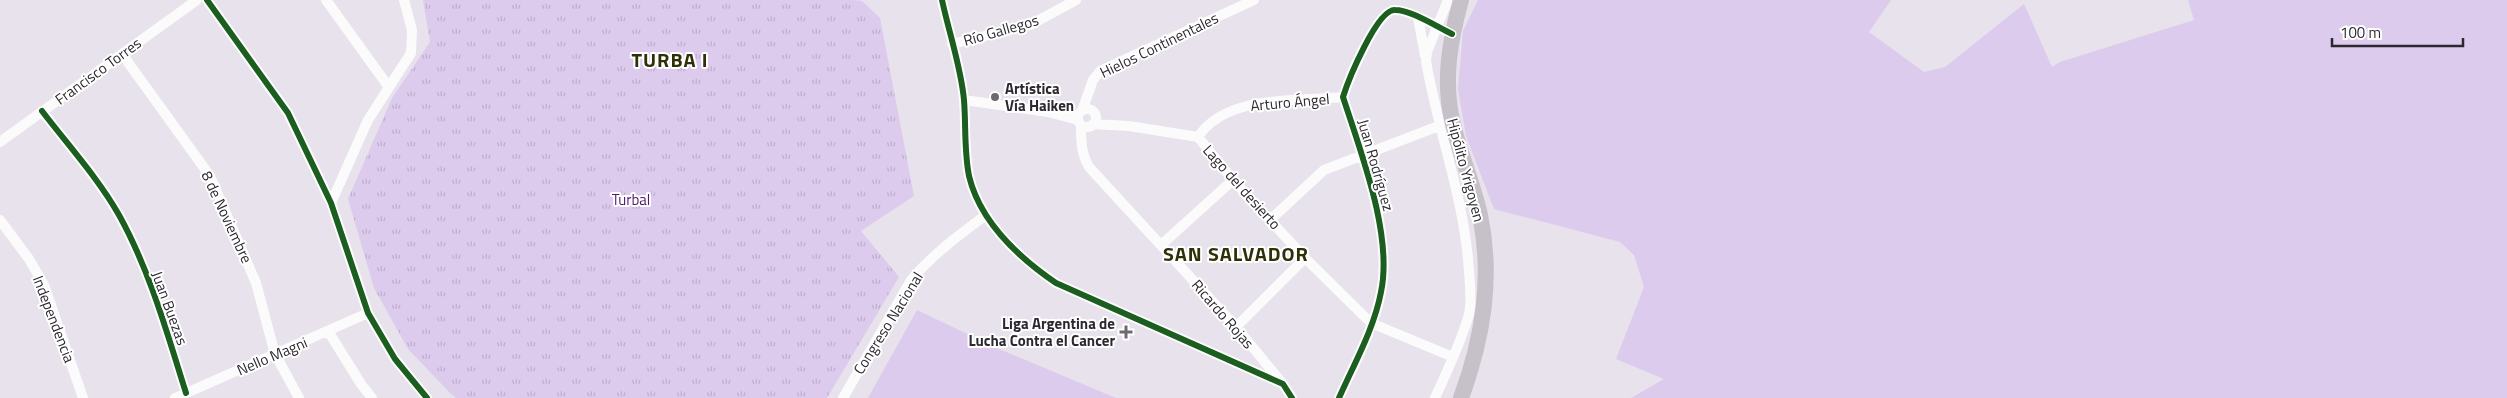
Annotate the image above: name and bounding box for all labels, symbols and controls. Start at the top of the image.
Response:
street label: Hielos Continentales [1096,6,1222,84]
street label: Río Gallegos [961,8,1041,52]
scale bar [2332,15,2463,47]
text: 100 m [2340,21,2381,44]
street label: Francisco Torres [50,32,146,110]
district label: TURBA I [631,44,709,75]
place label: Artística Vía Haiken [1005,77,1074,117]
street label: Arturo Ángel [1249,87,1331,117]
marker: Artística Vía Haiken [989,91,1001,103]
street label: Juan Rodríguez [1352,116,1400,214]
street label: Hipólito Yrigoyen [1441,116,1491,224]
street label: Lago del desierto [1197,139,1287,235]
street label: 8 de Noviembre [196,167,258,267]
park label: Turbal [612,188,650,211]
district label: SAN SALVADOR [1163,238,1309,269]
street label: Congreso Nacional [847,267,929,379]
street label: Juan Buezas [146,268,194,348]
street label: Independencia [27,272,81,366]
street label: Ricardo Rojas [1186,274,1260,354]
place label: Liga Argentina de Lucha Contra el Cancer [968,312,1115,352]
marker: Liga Argentina de Lucha Contra el Cancer [1119,325,1133,339]
street label: Nello Magni [233,331,311,381]

